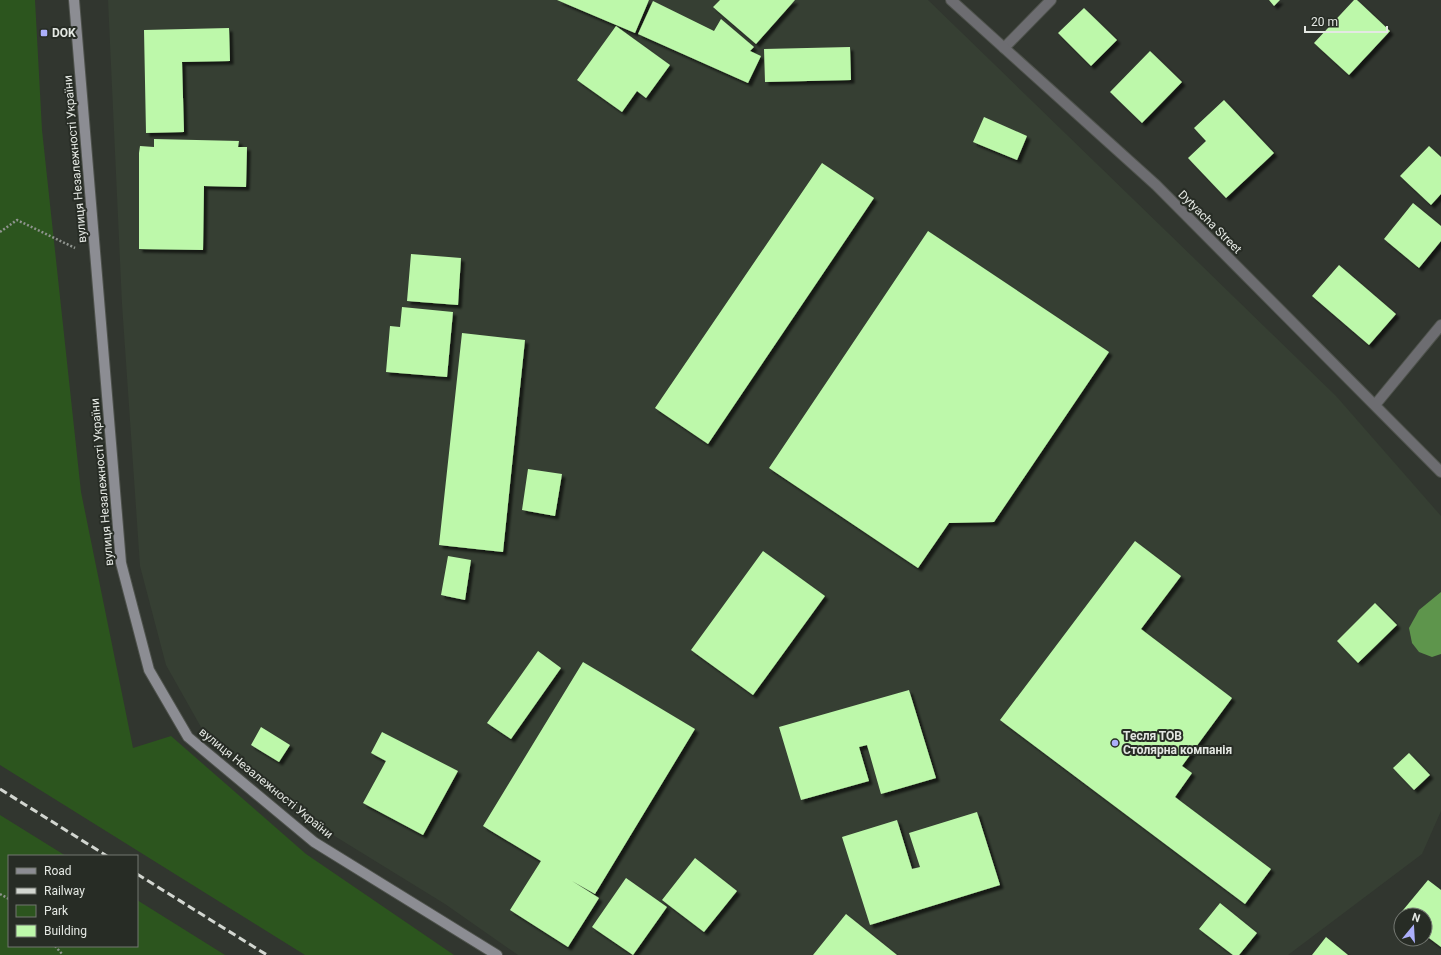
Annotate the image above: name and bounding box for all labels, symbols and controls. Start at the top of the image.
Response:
scale bar [1305,8,1387,34]
text: 20 m [1311,15,1338,29]
place label: DOK [52,26,76,40]
marker: DOK [39,28,49,38]
street label: вулиця Незалежності України [61,75,89,243]
street label: Dytyacha Street [1175,187,1245,257]
street label: вулиця Незалежності України [88,398,116,566]
street label: вулиця Незалежності України [196,725,336,841]
place label: Тесля ТОВ Столярна компанія [1123,729,1232,757]
marker: Тесля ТОВ Столярна компанія [1110,738,1120,748]
legend [8,855,138,947]
text: Road [44,864,72,878]
text: Railway [44,884,85,898]
text: Park [44,904,69,918]
north arrow [1393,907,1433,947]
text: N [1410,911,1422,925]
text: Building [44,924,87,938]

